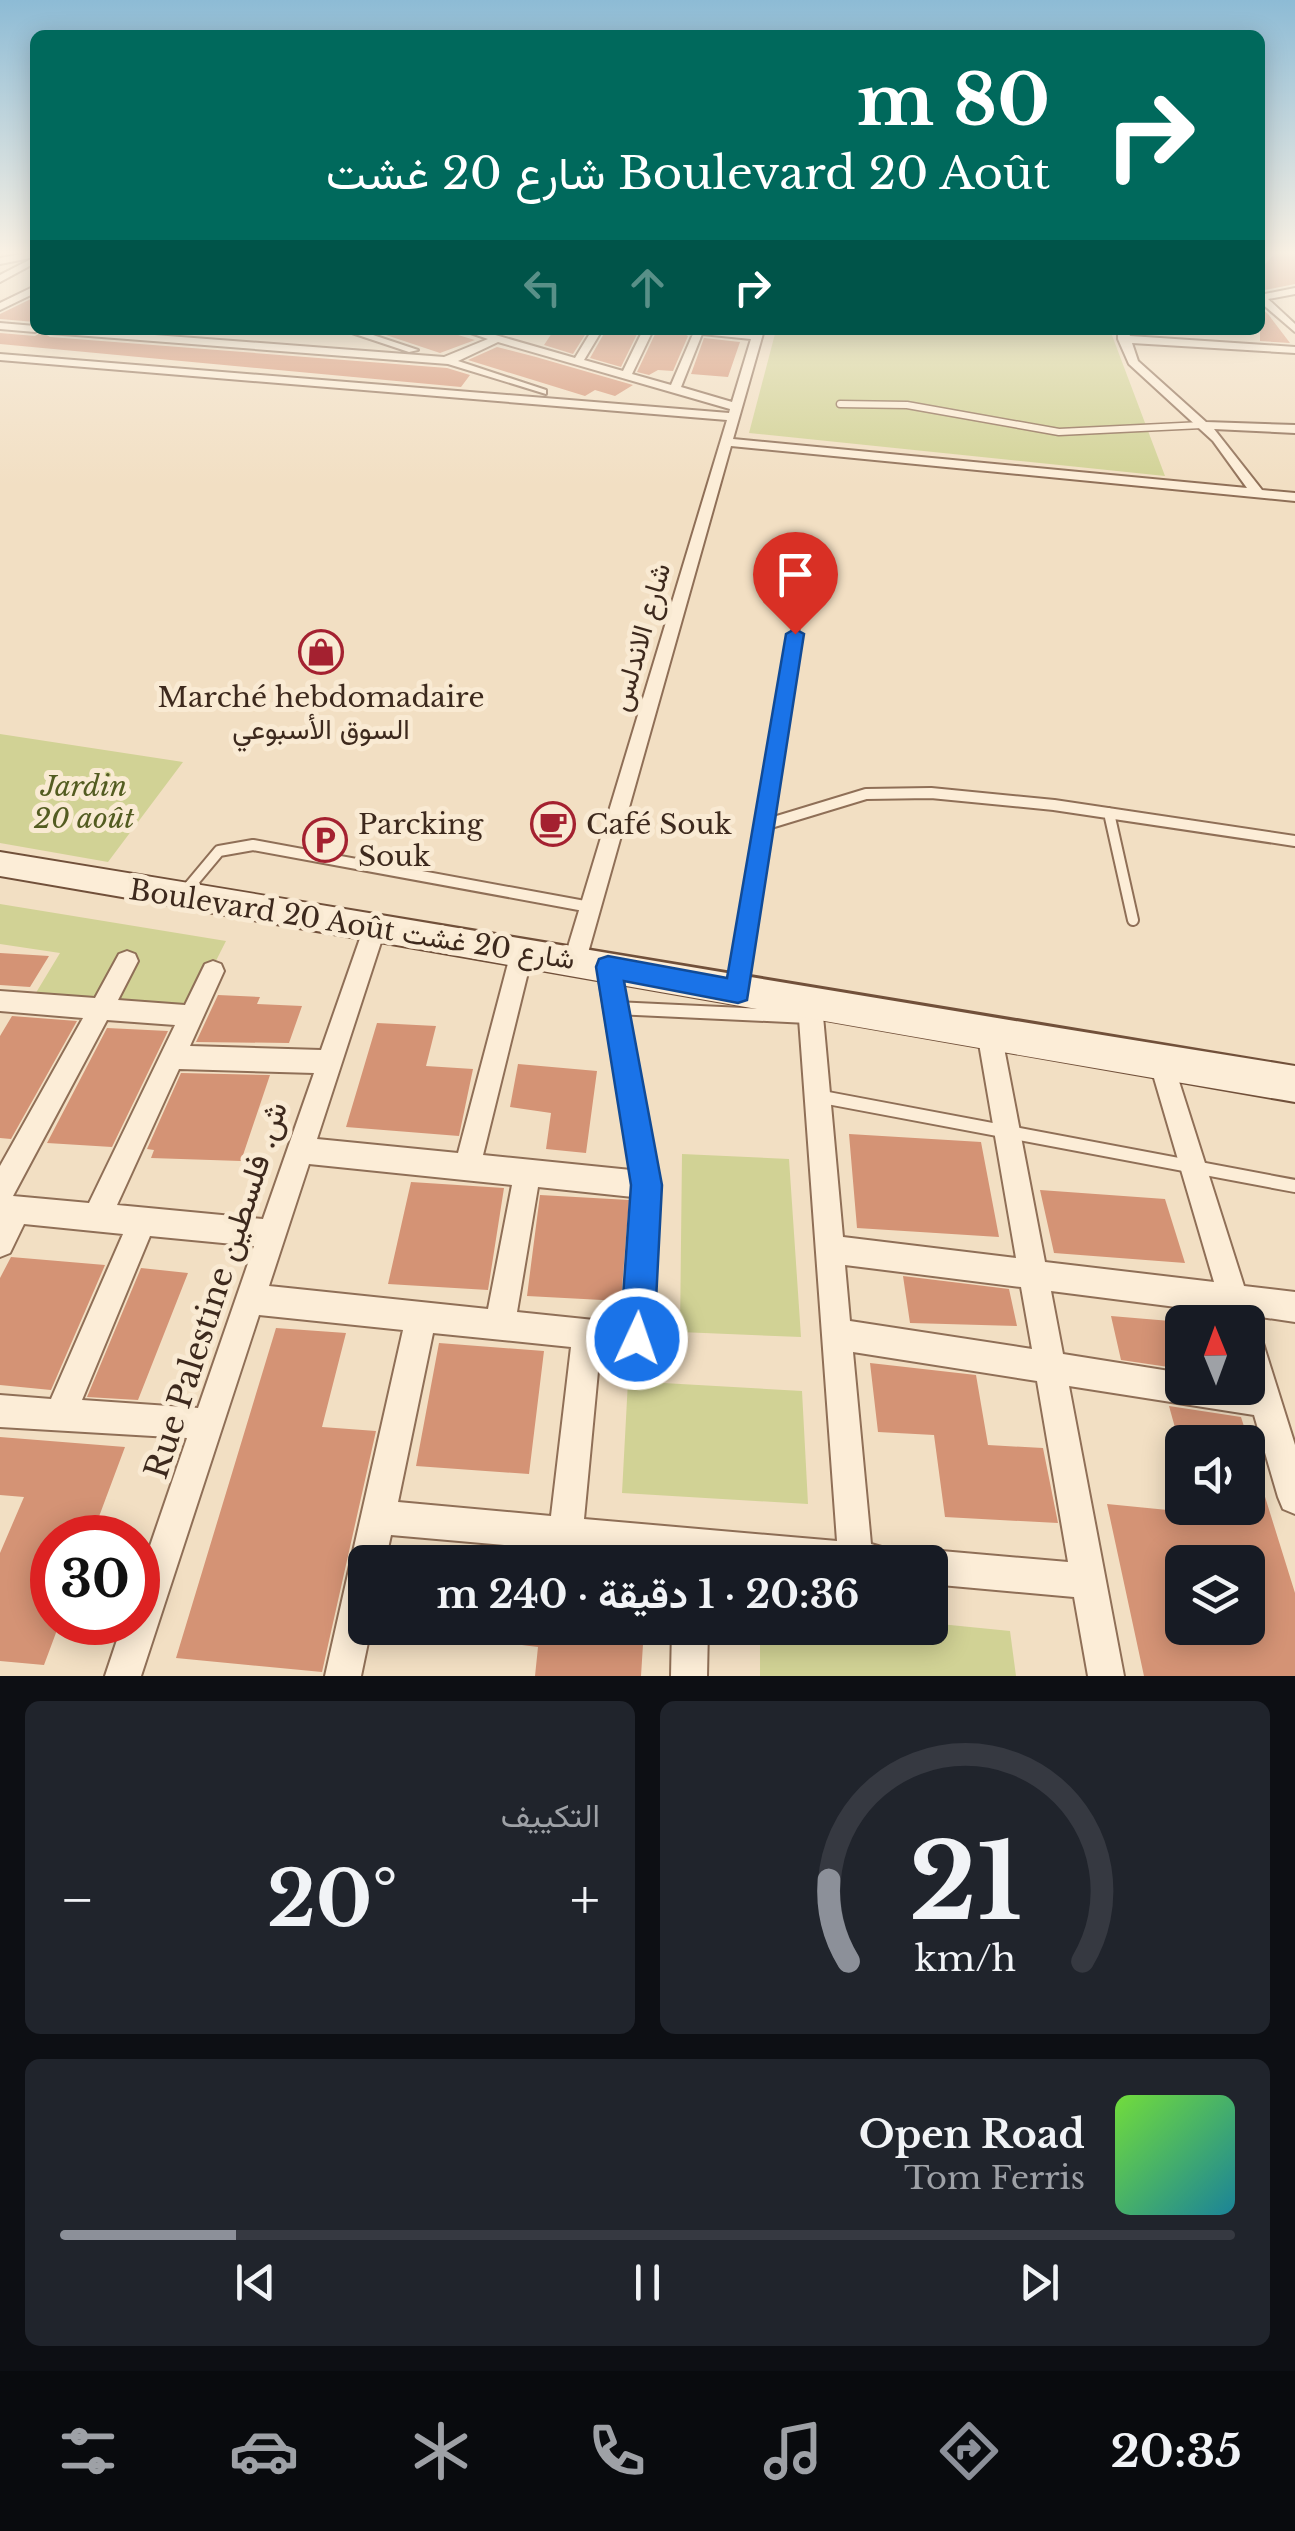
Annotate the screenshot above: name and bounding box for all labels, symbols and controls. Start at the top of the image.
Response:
text: 80 m [857,57,1050,144]
icon: right [1085,70,1215,200]
text: Boulevard 20 Août شارع 20 غشت [326,145,1050,201]
icon: left [515,260,570,315]
icon: ahead [620,260,675,315]
icon: right [725,260,780,315]
pin [753,532,838,635]
icon: arrive [768,547,823,602]
street label: شارع الاندلس [603,559,679,715]
shop icon: Marché hebdomadaire السوق الأسبوعي [298,629,344,675]
place label: Marché hebdomadaire السوق الأسبوعي [158,680,484,752]
park label: Jardin 20 août [34,769,135,836]
cafe icon: Café Souk [530,801,576,847]
place label: Parcking Souk [358,807,485,874]
place label: Café Souk [586,807,732,842]
parking icon: Parcking Souk [302,817,348,863]
street label: Boulevard 20 Août شارع 20 غشت [127,872,577,978]
street label: Rue Palestine ش. فلسطين [136,1096,296,1484]
position arrow [585,1287,689,1391]
north arrow [1165,1305,1265,1405]
map controls [1165,1305,1265,1645]
button: sound [1165,1425,1265,1525]
speed limit sign: 30 [30,1515,160,1645]
button: layers [1165,1545,1265,1645]
text: 20:36 · 1 دقيقة · 240 m [437,1571,859,1618]
text: التكييف [501,1796,600,1836]
text: 21 [908,1818,1022,1947]
text: 20° [267,1853,398,1946]
text: − [60,1866,95,1934]
text: + [570,1866,600,1934]
text: km/h [914,1936,1016,1981]
text: Open Road [859,2111,1085,2158]
text: Tom Ferris [904,2158,1085,2198]
icon: previous [228,2255,283,2310]
icon: pause [620,2255,675,2310]
icon: next [1012,2255,1067,2310]
icon: filters [53,2416,123,2486]
icon: car [229,2416,299,2486]
icon: climate [406,2416,476,2486]
icon: phone [582,2416,652,2486]
icon: music [758,2416,828,2486]
icon: directions [934,2416,1004,2486]
text: 20:35 [1110,2423,1242,2479]

